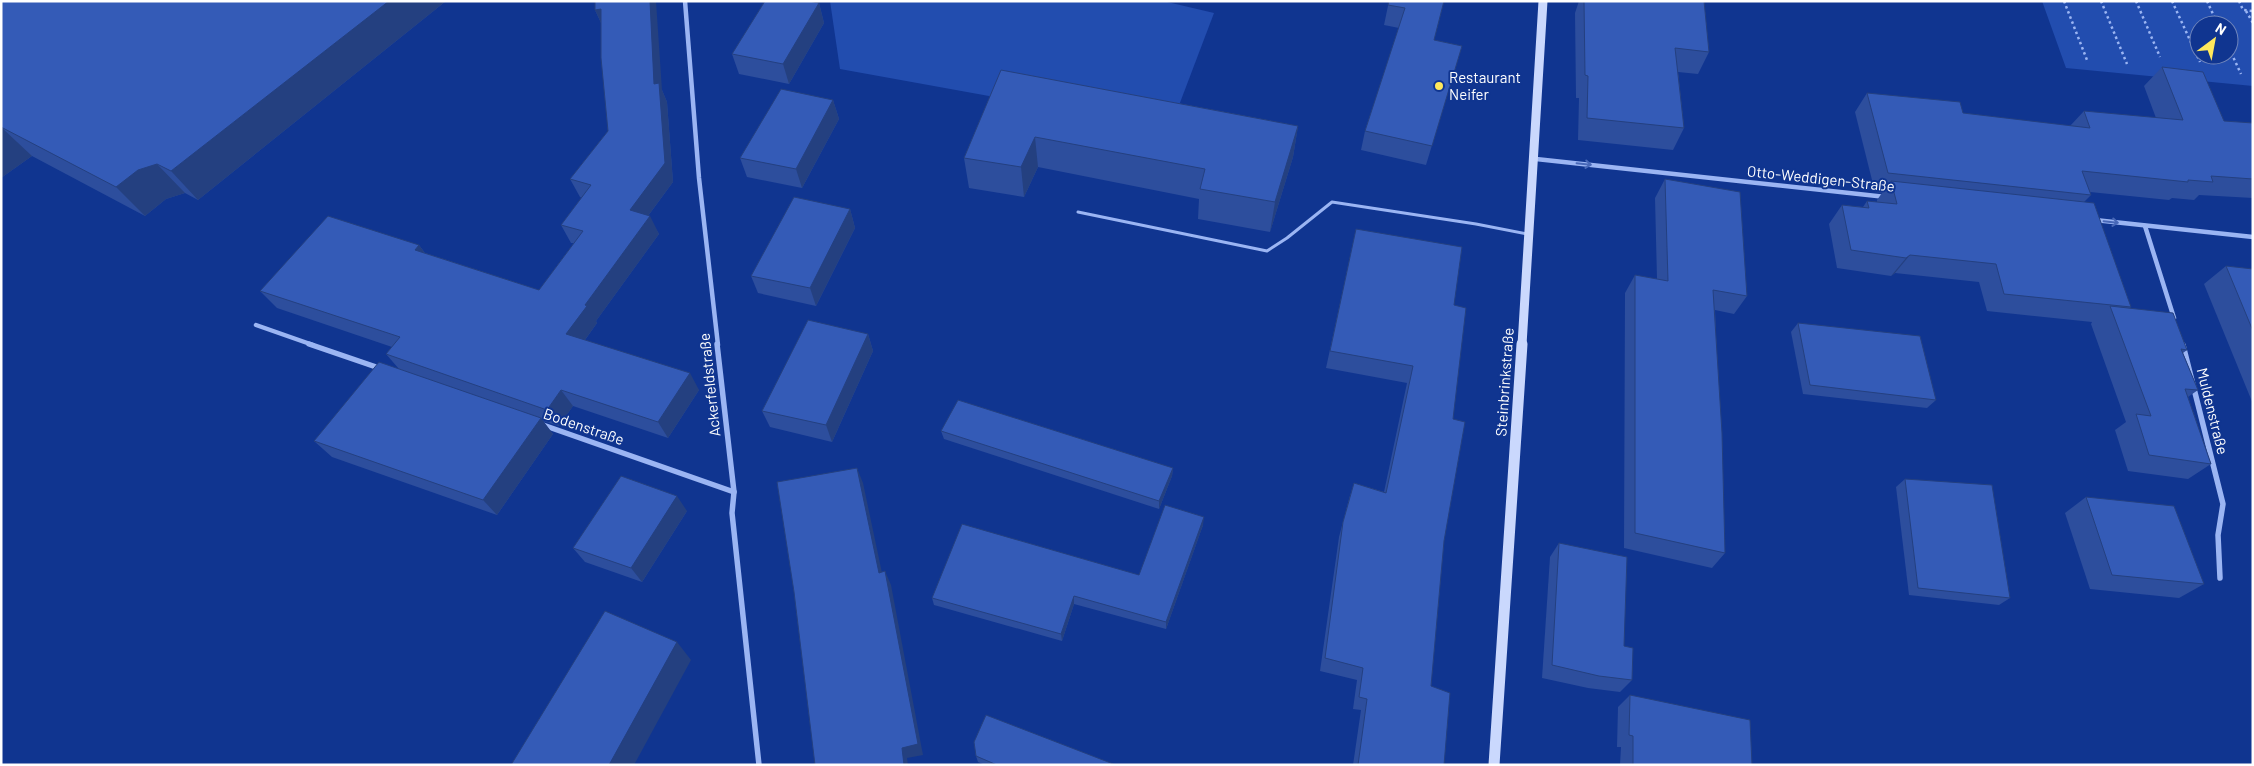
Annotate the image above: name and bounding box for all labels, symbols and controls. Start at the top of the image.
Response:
north arrow [2189,15,2239,65]
text: N [2213,19,2230,38]
place label: Restaurant Neifer [1449,68,1521,103]
marker: Restaurant Neifer [1433,80,1445,92]
one-way arrow [1576,159,1592,169]
street label: Otto-Weddigen-Straße [1746,161,1896,195]
one-way arrow [2103,217,2119,227]
street label: Steinbrinkstraße [1491,327,1517,437]
street label: Ackerfeldstraße [695,332,723,438]
street label: Muldenstraße [2194,366,2232,456]
street label: Bodenstraße [541,404,627,448]

